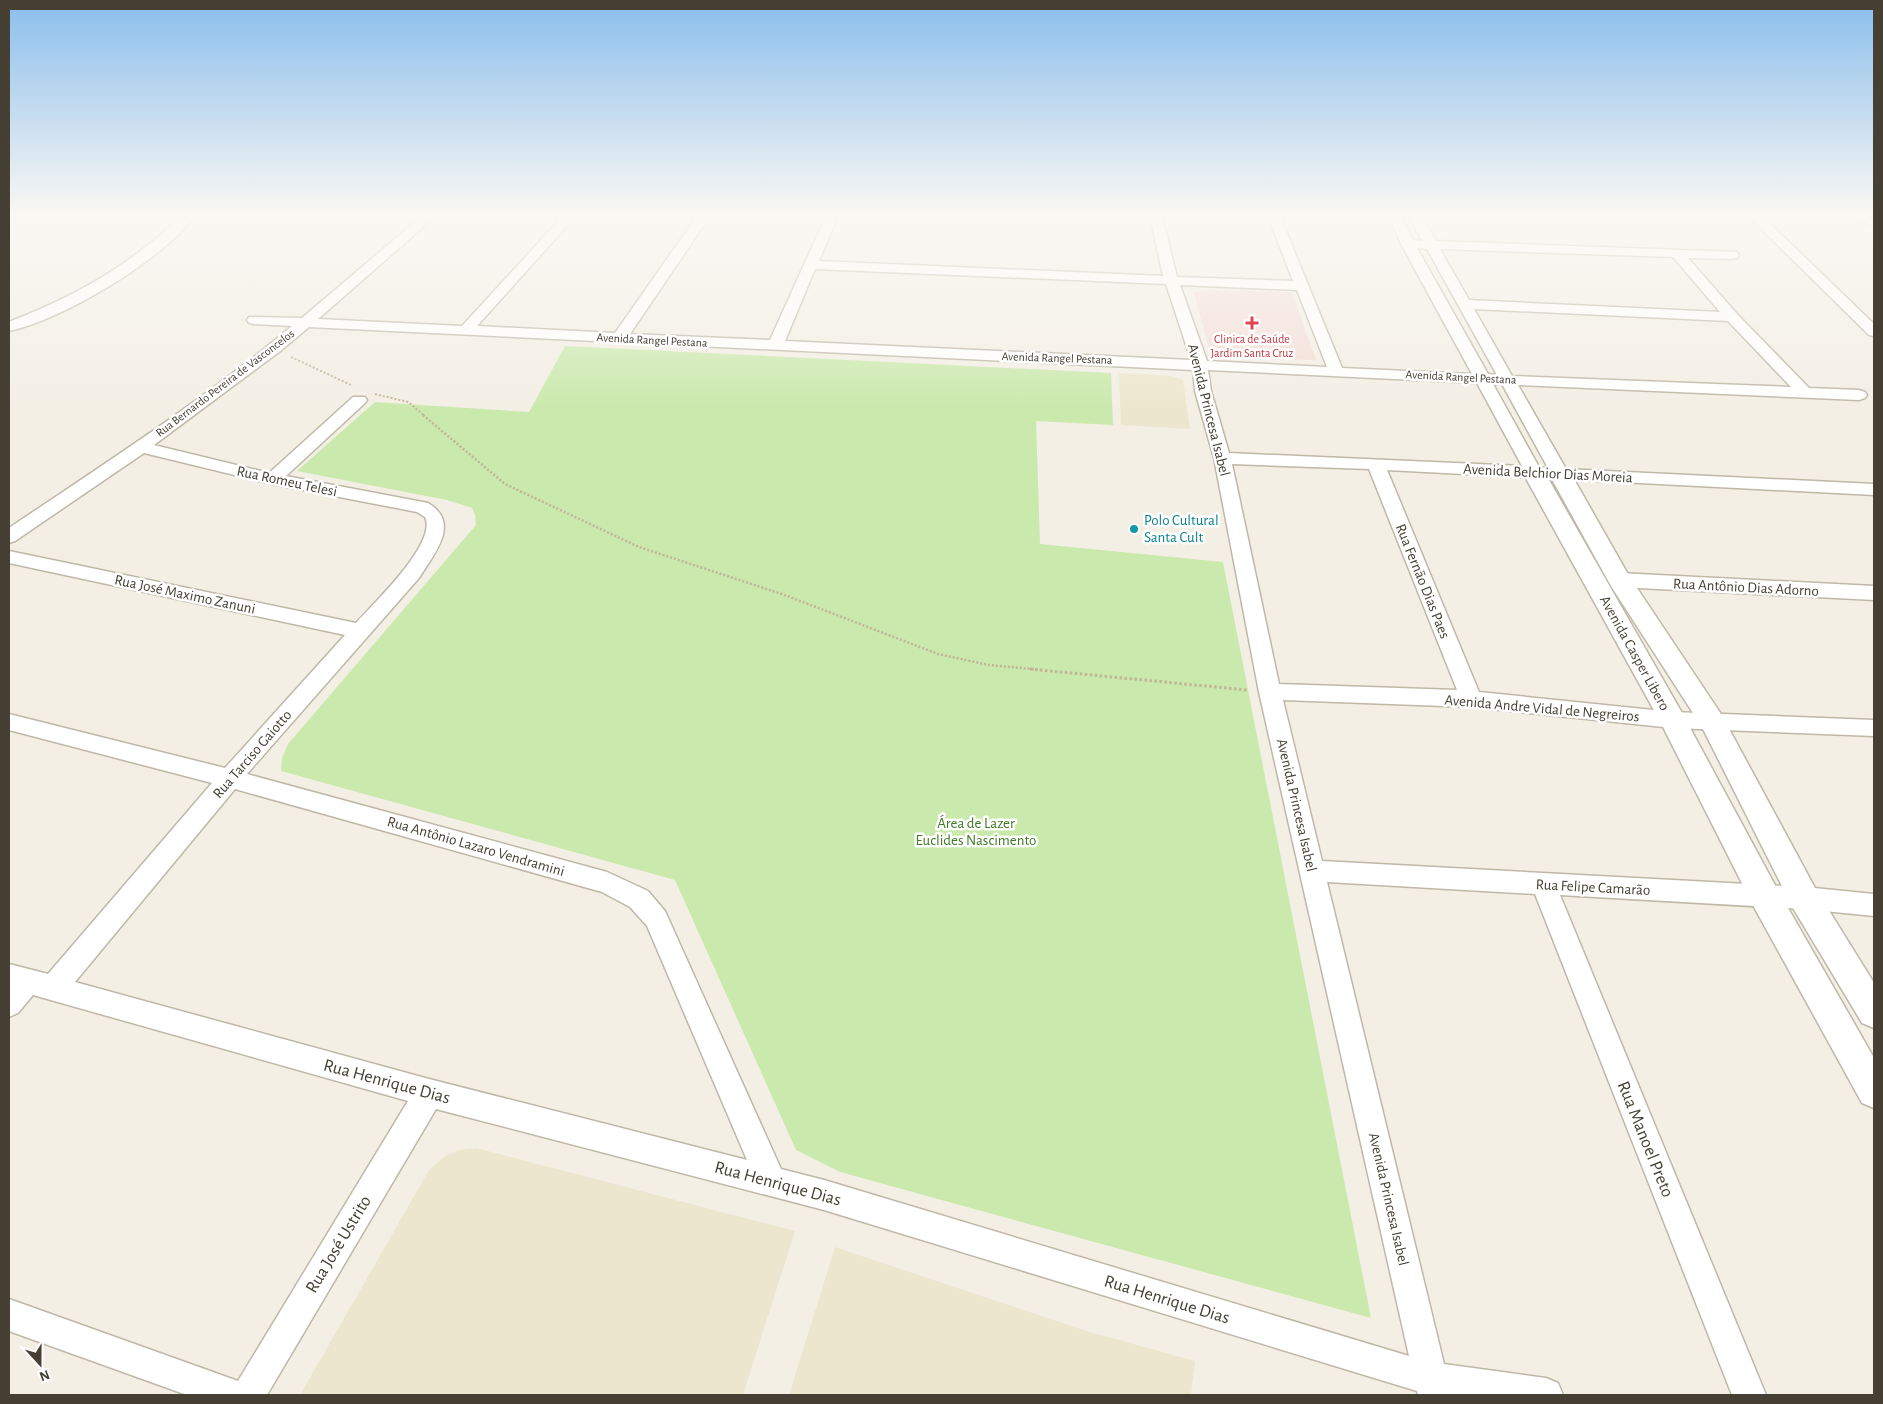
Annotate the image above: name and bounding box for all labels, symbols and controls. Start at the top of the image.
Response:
marker: Clinica de Saúde Jardim Santa Cruz [1245,316,1259,330]
street label: Rua Bernardo Pereira de Vasconcelos [153,327,297,439]
street label: Avenida Rangel Pestana [596,331,708,349]
place label: Clinica de Saúde Jardim Santa Cruz [1211,333,1293,359]
street label: Avenida Princesa Isabel [1185,342,1232,478]
street label: Avenida Rangel Pestana [1001,350,1113,366]
street label: Avenida Rangel Pestana [1405,368,1517,386]
street label: Avenida Belchior Dias Moreia [1463,462,1633,485]
street label: Rua Romeu Telesi [235,464,338,499]
place label: Polo Cultural Santa Cult [1144,513,1219,545]
street label: Rua Fernão Dias Paes [1393,522,1452,641]
marker: Polo Cultural Santa Cult [1128,523,1140,535]
street label: Rua José Maximo Zanuni [113,572,257,617]
street label: Rua Antônio Dias Adorno [1673,576,1819,599]
street label: Avenida Casper Libero [1597,593,1672,713]
street label: Avenida Andre Vidal de Negreiros [1444,693,1640,724]
street label: Rua Tarciso Gaiotto [210,707,295,801]
street label: Avenida Princesa Isabel [1274,737,1319,873]
street label: Rua Antônio Lazaro Vendramini [385,814,566,879]
park label: Área de Lazer Euclides Nascimento [916,814,1036,848]
street label: Rua Felipe Camarão [1535,877,1651,898]
street label: Rua Henrique Dias [322,1056,452,1108]
street label: Rua Manoel Preto [1614,1079,1677,1200]
street label: Avenida Princesa Isabel [1366,1131,1411,1267]
street label: Rua Henrique Dias [713,1158,843,1210]
street label: Rua José Ustrito [303,1192,375,1296]
street label: Rua Henrique Dias [1102,1272,1232,1328]
north arrow [15,1339,65,1389]
text: N [37,1367,51,1383]

